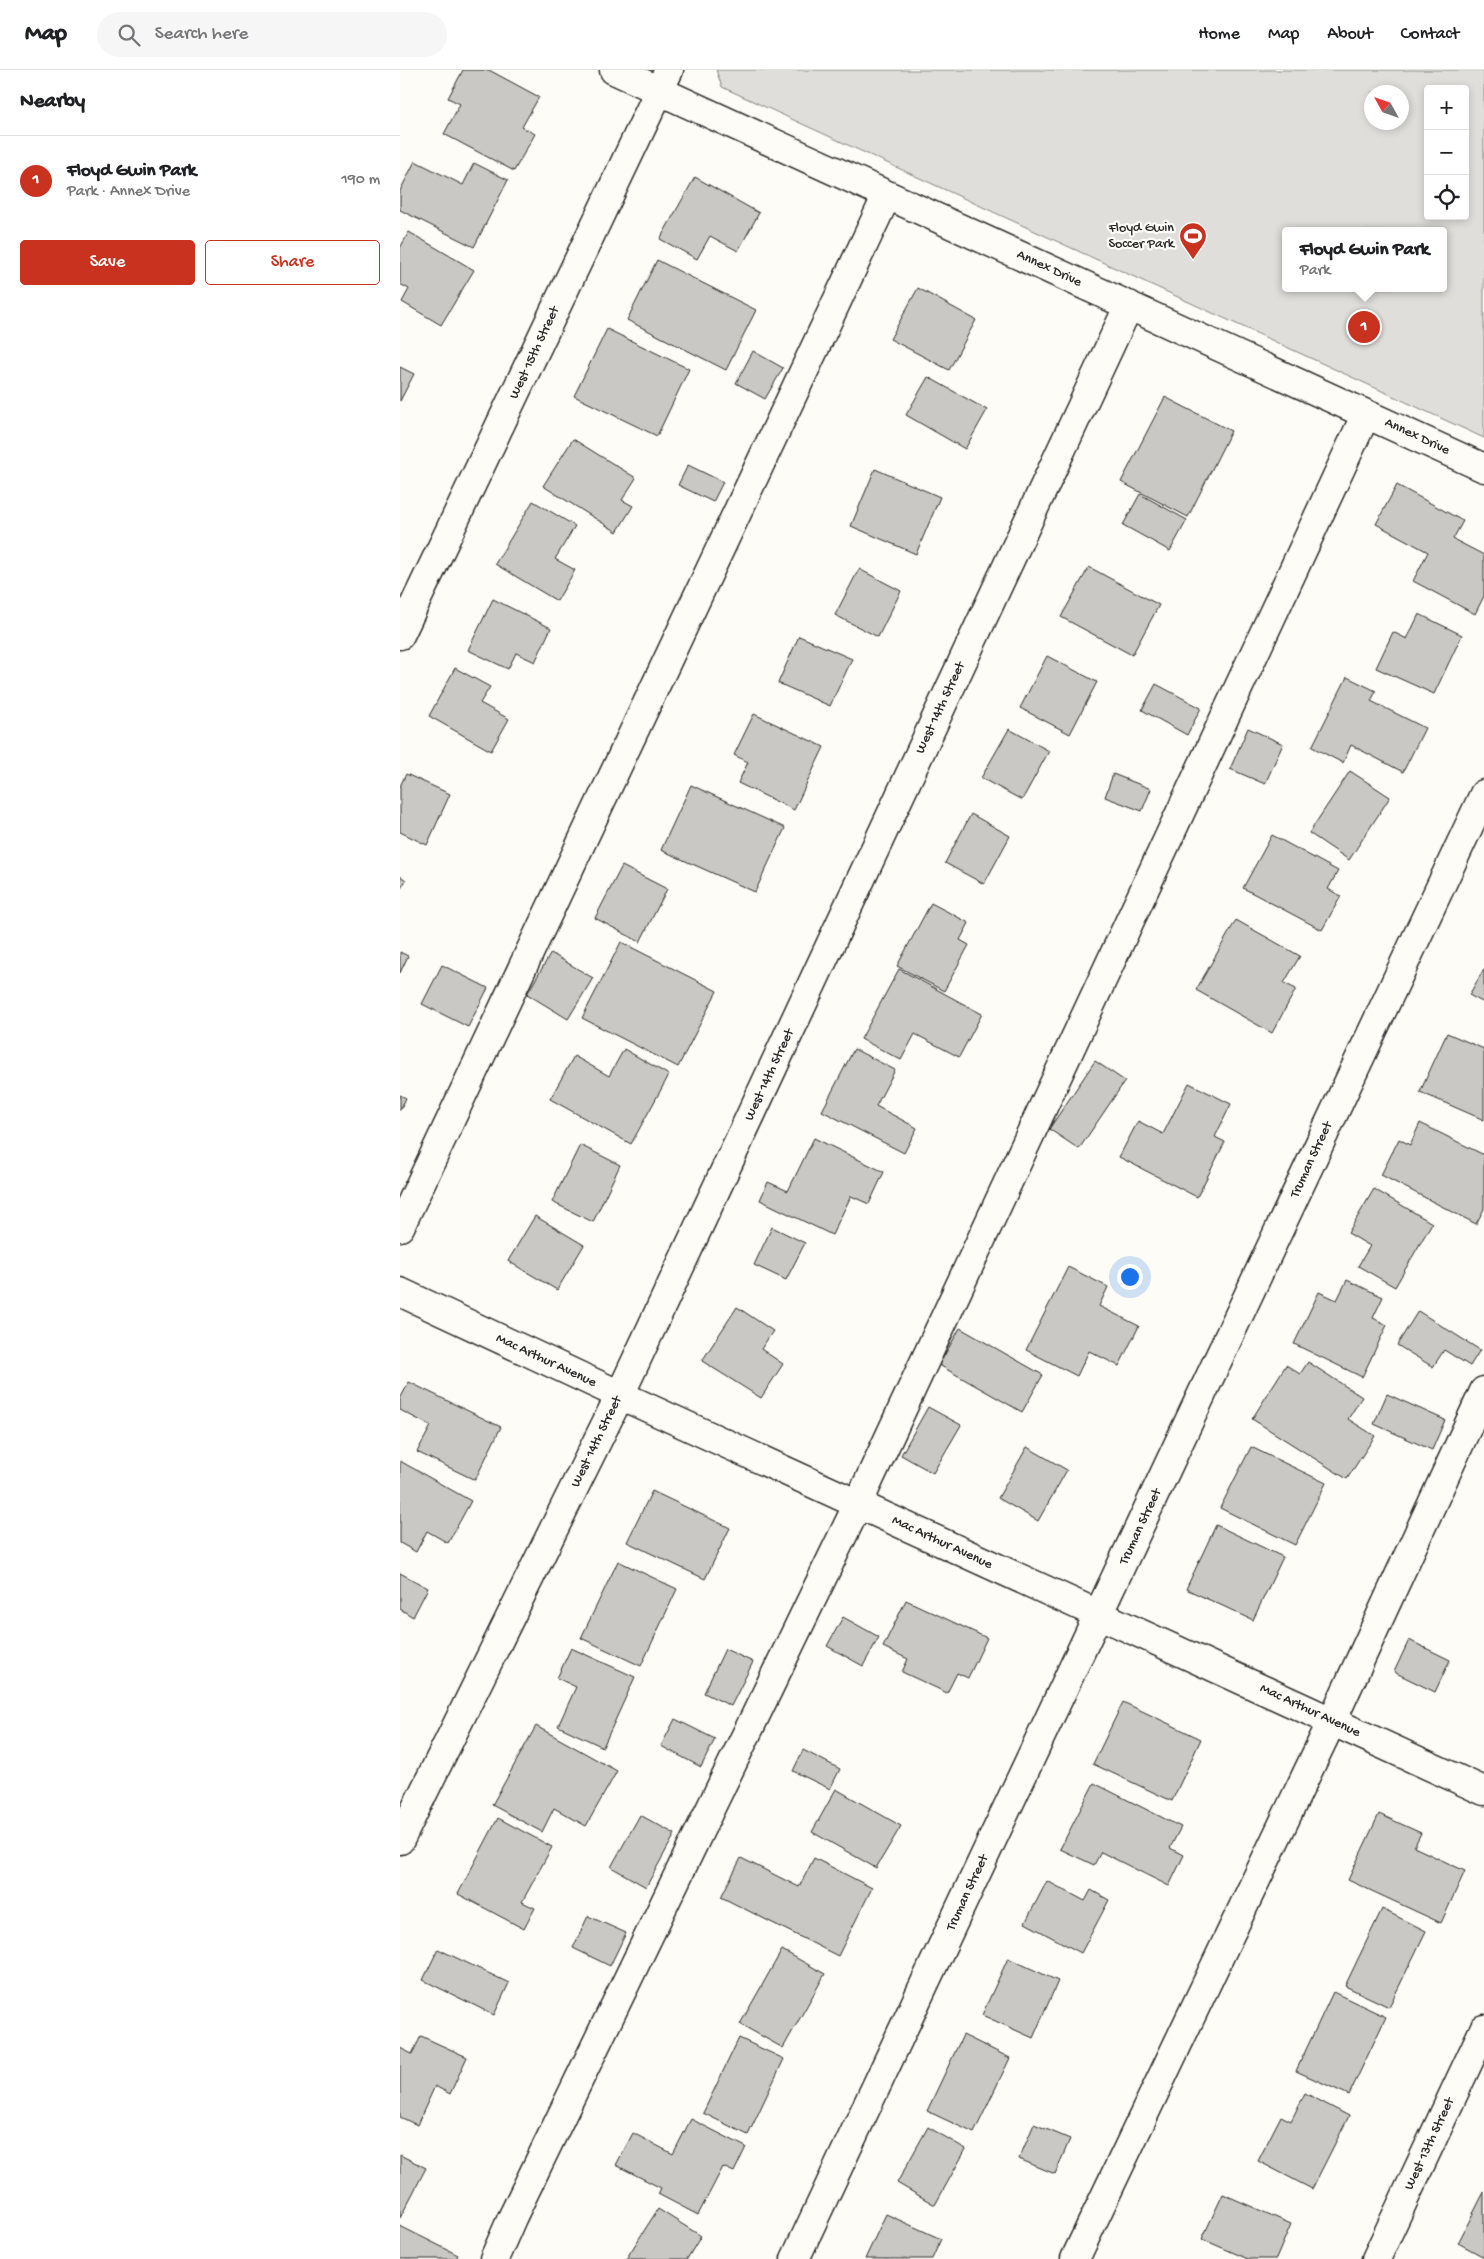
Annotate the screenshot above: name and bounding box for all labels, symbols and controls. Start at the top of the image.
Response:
search box [97,12,447,57]
text: Map [25,20,67,49]
icon: search [115,21,143,49]
text: Search here [155,23,248,46]
text: Home [1198,24,1240,45]
text: Map [1268,24,1299,45]
text: About [1327,24,1373,45]
text: Contact [1401,24,1459,45]
north arrow [1364,85,1409,130]
map controls [1424,85,1469,220]
button: + [1424,85,1469,130]
text: Nearby [20,90,85,115]
button: − [1424,130,1469,175]
text: Floyd Gwin Park [67,160,196,183]
text: 1 [33,171,39,190]
text: 190 m [341,171,380,190]
button: locate [1424,175,1469,220]
text: Park · Annex Drive [67,183,190,202]
place label: Floyd Gwin Soccer Park [1108,220,1176,253]
sports icon: Floyd Gwin Soccer Park [1178,221,1208,260]
popup [1282,227,1447,292]
text: Floyd Gwin Park [1300,239,1429,262]
button: Save [20,240,195,285]
button: Share [205,240,380,285]
street label: Annex Drive [1014,247,1085,292]
text: Park [1300,262,1330,281]
street label: West 15th Street [506,303,564,402]
pin: 1 [1348,308,1380,346]
street label: Annex Drive [1382,415,1453,460]
street label: West 14th Street [912,658,970,757]
street label: West 14th Street [741,1025,799,1124]
street label: Truman Street [1287,1118,1338,1202]
your location [1117,1264,1143,1290]
street label: Mac Arthur Avenue [493,1330,600,1392]
street label: West 14th Street [568,1392,627,1490]
street label: Truman Street [1116,1485,1167,1569]
street label: Mac Arthur Avenue [889,1512,996,1574]
street label: Mac Arthur Avenue [1257,1680,1364,1742]
street label: Truman Street [943,1851,994,1935]
street label: West 13th Street [1401,2094,1459,2193]

